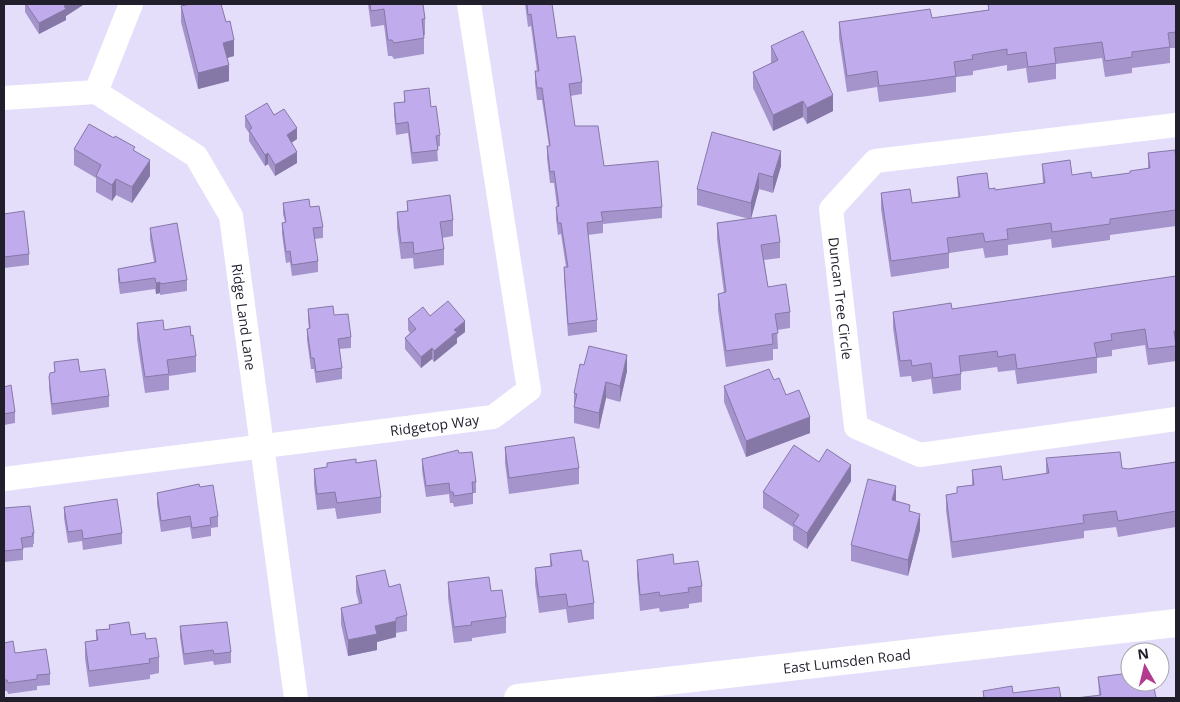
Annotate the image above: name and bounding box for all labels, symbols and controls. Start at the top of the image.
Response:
street label: Duncan Tree Circle [825,236,858,361]
street label: Ridge Land Lane [228,262,261,371]
street label: Ridgetop Way [389,409,481,439]
north arrow [1120,642,1170,692]
text: N [1136,643,1150,664]
street label: East Lumsden Road [782,644,912,677]

